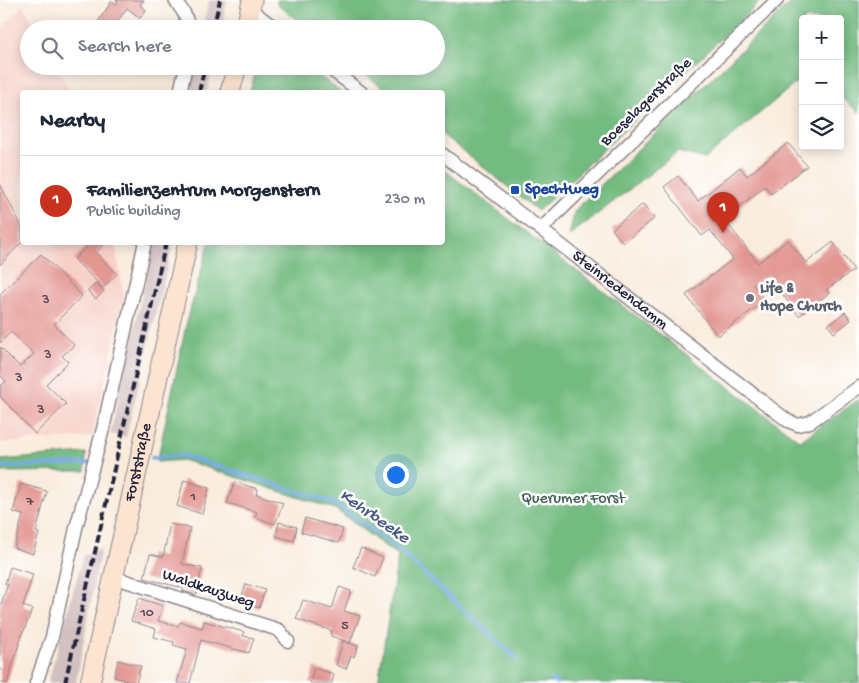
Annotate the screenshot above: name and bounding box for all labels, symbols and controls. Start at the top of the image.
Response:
map controls [799,15,844,150]
button: + [799,15,844,60]
search box [20,20,445,75]
icon: search [38,34,66,62]
text: Search here [78,36,172,59]
street label: Boeselagerstraße [597,54,697,152]
button: − [799,60,844,105]
button: layers [799,105,844,150]
text: Nearby [40,110,105,135]
text: Familienzentrum Morgenstern [87,180,320,203]
place label: Spechtweg [525,181,599,200]
marker: Spechtweg [509,184,521,196]
text: 1 [53,191,59,210]
text: 230 m [385,191,425,210]
pin: 1 [707,192,739,233]
text: Public building [87,203,181,222]
street label: Steinriedendamm [568,247,672,334]
place label: Life & Hope Church [760,279,842,317]
house number: 3 [41,292,50,309]
marker: Life & Hope Church [744,292,756,304]
house number: 3 [43,347,52,364]
house number: 3 [14,370,23,387]
house number: 3 [36,402,45,419]
street label: Forststraße [121,421,157,504]
your location [383,462,409,488]
water label: Kehrbeeke [335,485,414,549]
house number: 1 [189,489,196,506]
park label: Querumer Forst [521,490,626,509]
house number: 7 [25,494,34,511]
street label: Waldkauzweg [160,566,256,614]
house number: 10 [139,605,154,622]
house number: 5 [341,618,349,635]

